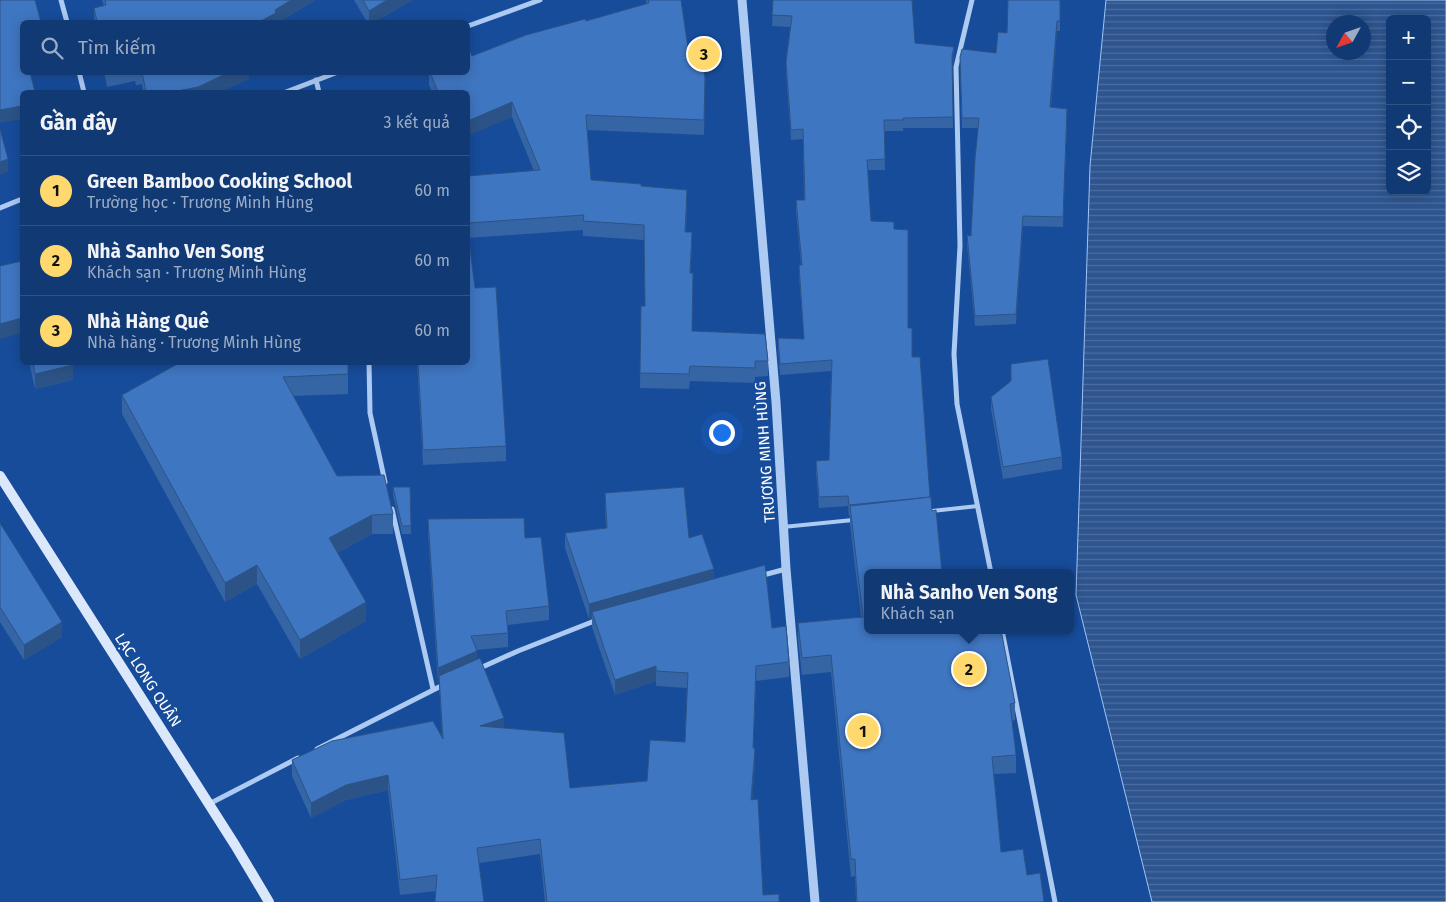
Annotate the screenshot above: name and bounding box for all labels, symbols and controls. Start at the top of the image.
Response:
north arrow [1326,15,1371,60]
map controls [1386,15,1431,195]
button: + [1386,15,1431,60]
search box [20,20,470,75]
icon: search [38,34,66,62]
pin: 3 [688,35,720,73]
text: Tìm kiếm [78,36,156,59]
button: − [1386,60,1431,105]
button: locate [1386,105,1431,150]
text: Gần đây [40,110,117,136]
text: 3 kết quả [383,113,450,132]
button: layers [1386,150,1431,195]
text: Green Bamboo Cooking School [87,170,352,193]
text: 1 [52,181,60,200]
text: 60 m [415,181,450,200]
text: Trường học · Trương Minh Hùng [87,193,313,212]
text: Nhà Sanho Ven Song [87,240,264,263]
text: 2 [52,251,60,270]
text: 60 m [415,251,450,270]
text: Khách sạn · Trương Minh Hùng [87,263,306,282]
text: Nhà Hàng Quê [87,310,209,333]
text: 3 [52,321,60,340]
text: 60 m [415,321,450,340]
text: Nhà hàng · Trương Minh Hùng [87,333,301,352]
street label: TRƯƠNG MINH HÙNG [751,381,779,523]
your location [709,420,735,446]
popup [864,569,1074,634]
text: Nhà Sanho Ven Song [881,581,1058,604]
text: Khách sạn [881,604,955,623]
street label: LẠC LONG QUÂN [111,630,185,730]
pin: 2 [953,650,985,688]
pin: 1 [847,712,879,750]

